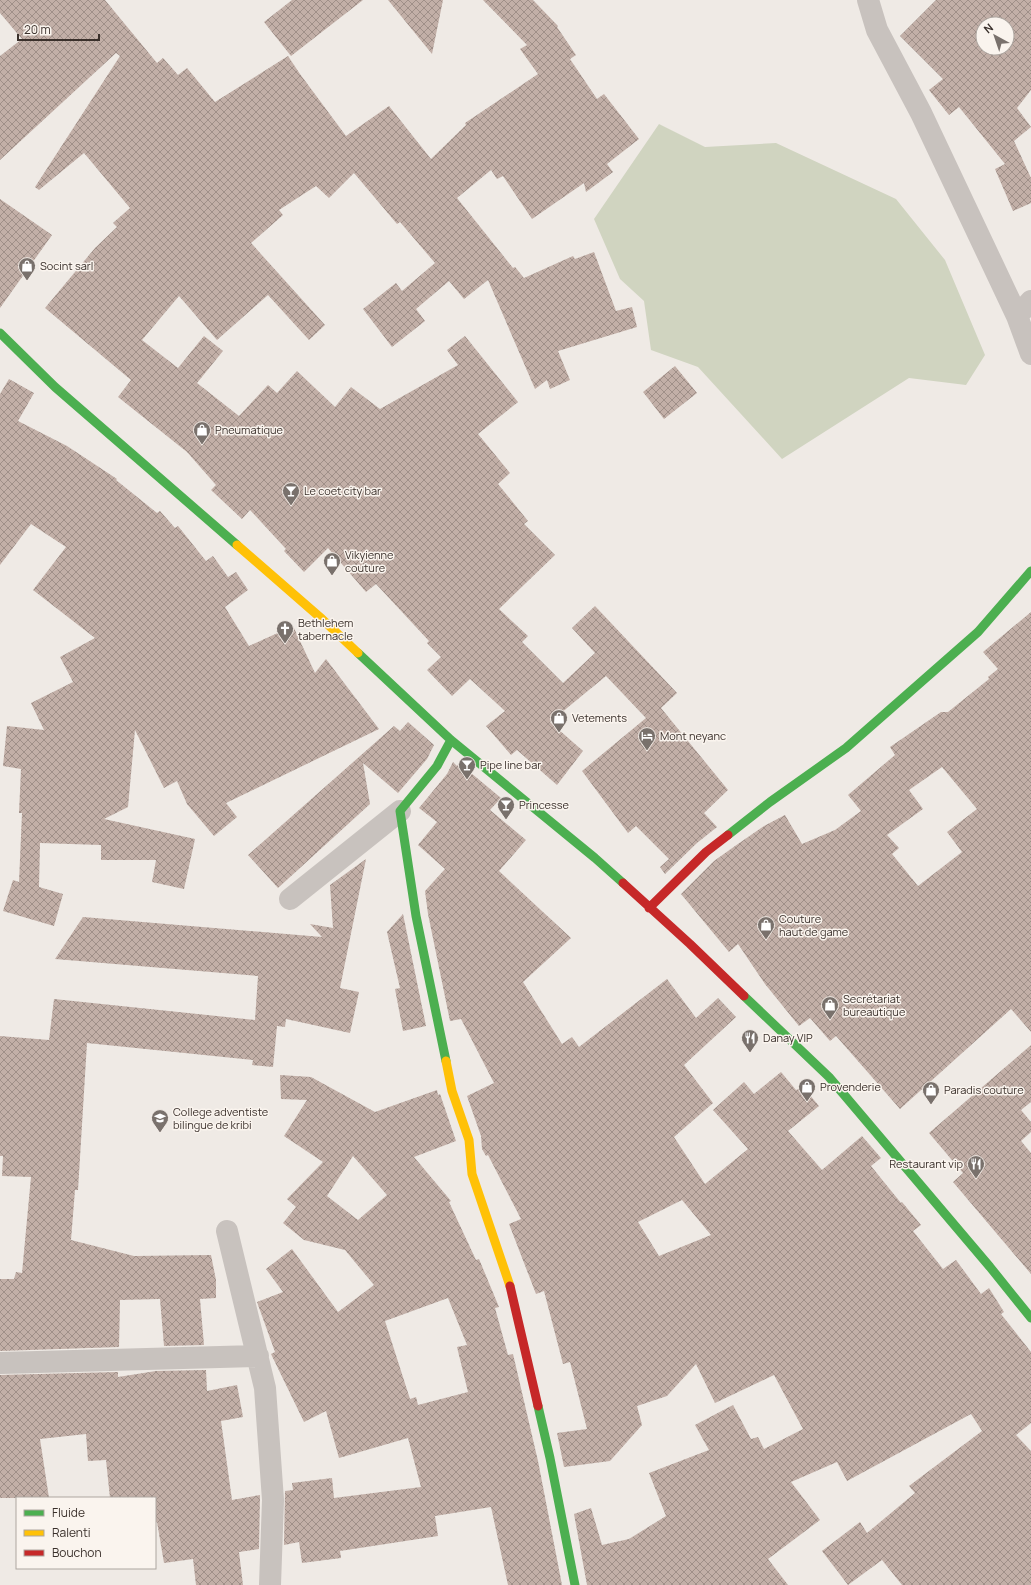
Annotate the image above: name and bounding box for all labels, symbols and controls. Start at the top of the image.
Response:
scale bar [18,16,99,42]
north arrow [975,16,1015,56]
text: N [980,20,996,36]
text: 20 m [24,21,51,38]
shop icon: Socint sarl [17,256,37,281]
place label: Socint sarl [40,258,93,273]
shop icon: Pneumatique [192,420,212,445]
place label: Pneumatique [215,422,284,437]
bar icon: Le coet city bar [281,481,301,506]
place label: Le coet city bar [304,483,381,498]
place label: Vikyienne couture [345,547,394,575]
shop icon: Vikyienne couture [322,551,342,576]
place label: Bethlehem tabernacle [298,615,354,643]
church icon: Bethlehem tabernacle [275,619,295,644]
shop icon: Vetements [549,708,569,733]
place label: Vetements [572,710,627,725]
hotel icon: Mont neyanc [637,726,657,751]
place label: Mont neyanc [660,728,726,743]
bar icon: Pipe line bar [457,755,477,780]
place label: Pipe line bar [480,757,541,772]
bar icon: Princesse [496,795,516,820]
place label: Princesse [519,797,570,812]
place label: Couture haut de game [779,911,849,939]
shop icon: Couture haut de game [756,915,776,940]
place label: Secrétariat bureautique [843,991,906,1019]
shop icon: Secrétariat bureautique [820,995,840,1020]
restaurant icon: Danay VIP [740,1028,760,1053]
place label: Danay VIP [763,1030,813,1045]
shop icon: Provenderie [797,1077,817,1102]
place label: Provenderie [820,1079,881,1094]
shop icon: Paradis couture [921,1080,941,1105]
place label: Paradis couture [944,1082,1024,1097]
place label: College adventiste bilingue de kribi [173,1104,269,1132]
school or university icon: College adventiste bilingue de kribi [150,1108,170,1133]
restaurant icon: Restaurant vip [966,1154,986,1179]
place label: Restaurant vip [889,1156,963,1171]
legend [16,1497,156,1569]
text: Fluide [52,1504,85,1521]
text: Ralenti [52,1524,91,1541]
text: Bouchon [52,1544,102,1561]

